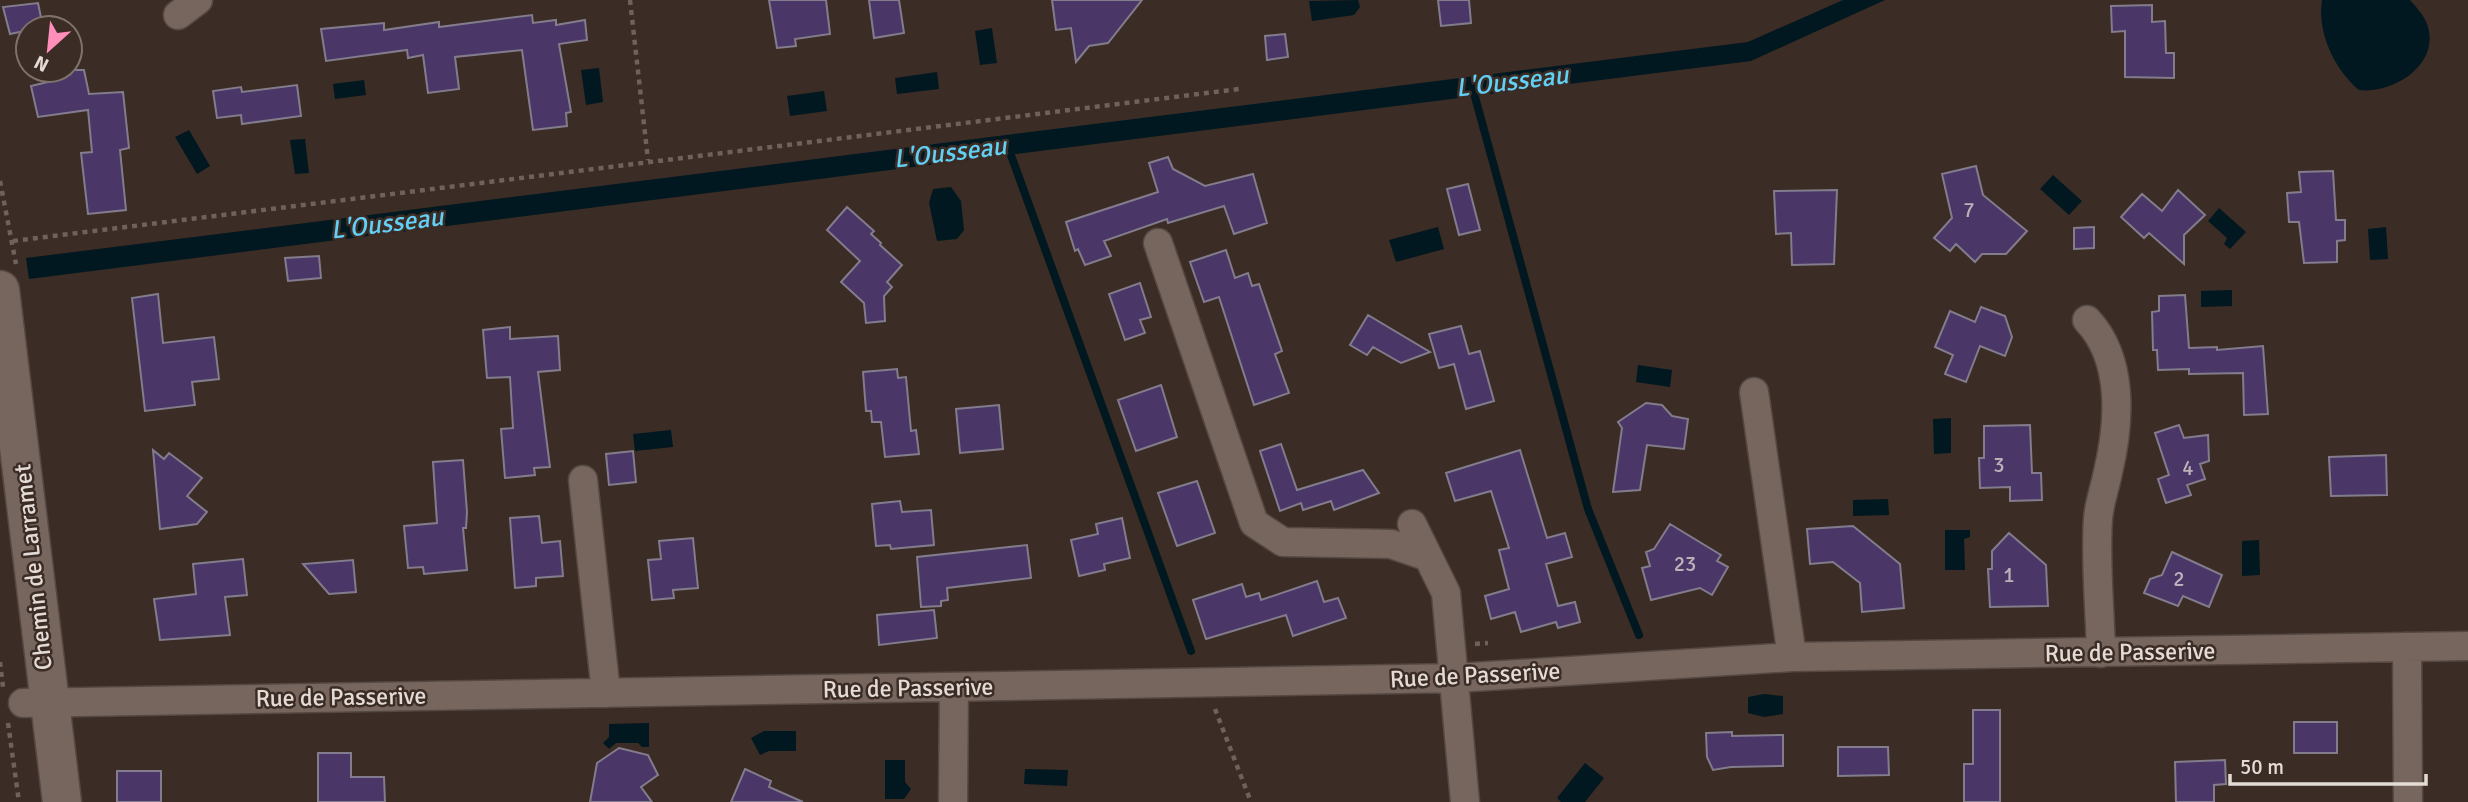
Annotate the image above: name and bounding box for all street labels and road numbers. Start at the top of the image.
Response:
street label: Chemin de Larramet [7,462,59,672]
street label: Rue de Passerive [2044,636,2216,668]
street label: Rue de Passerive [1389,656,1561,694]
street label: Rue de Passerive [822,672,994,704]
street label: Rue de Passerive [255,681,427,713]

